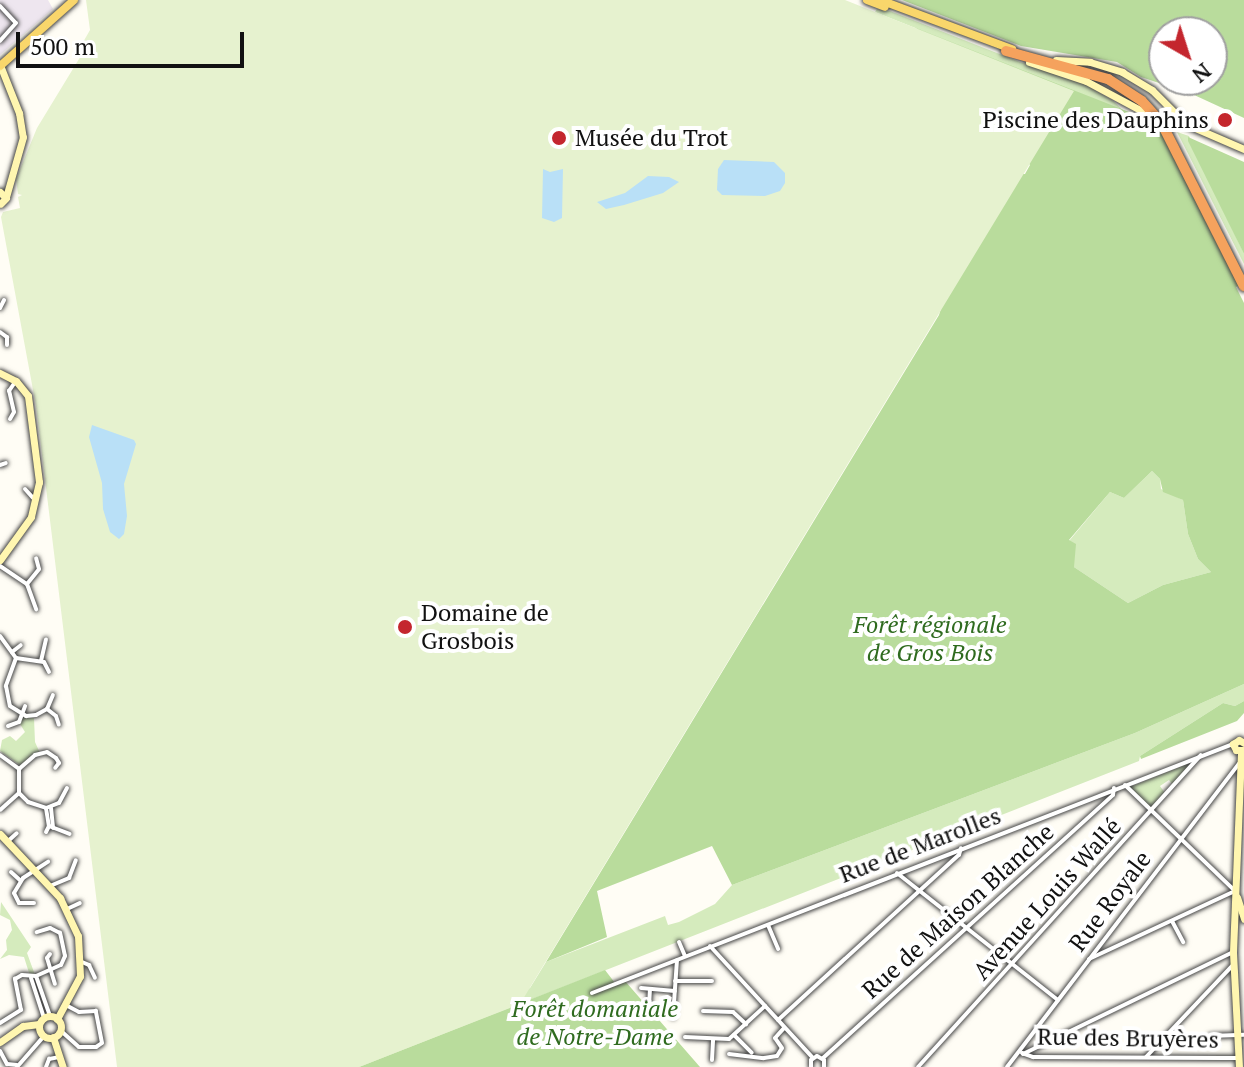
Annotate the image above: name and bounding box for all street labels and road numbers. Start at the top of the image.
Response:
street label: Rue de Marolles [835,801,1005,889]
street label: Avenue Louis Wallé [967,812,1127,986]
street label: Rue de Maison Blanche [856,817,1060,1005]
street label: Rue Royale [1063,845,1157,957]
street label: Rue des Bruyères [1037,1022,1219,1054]

